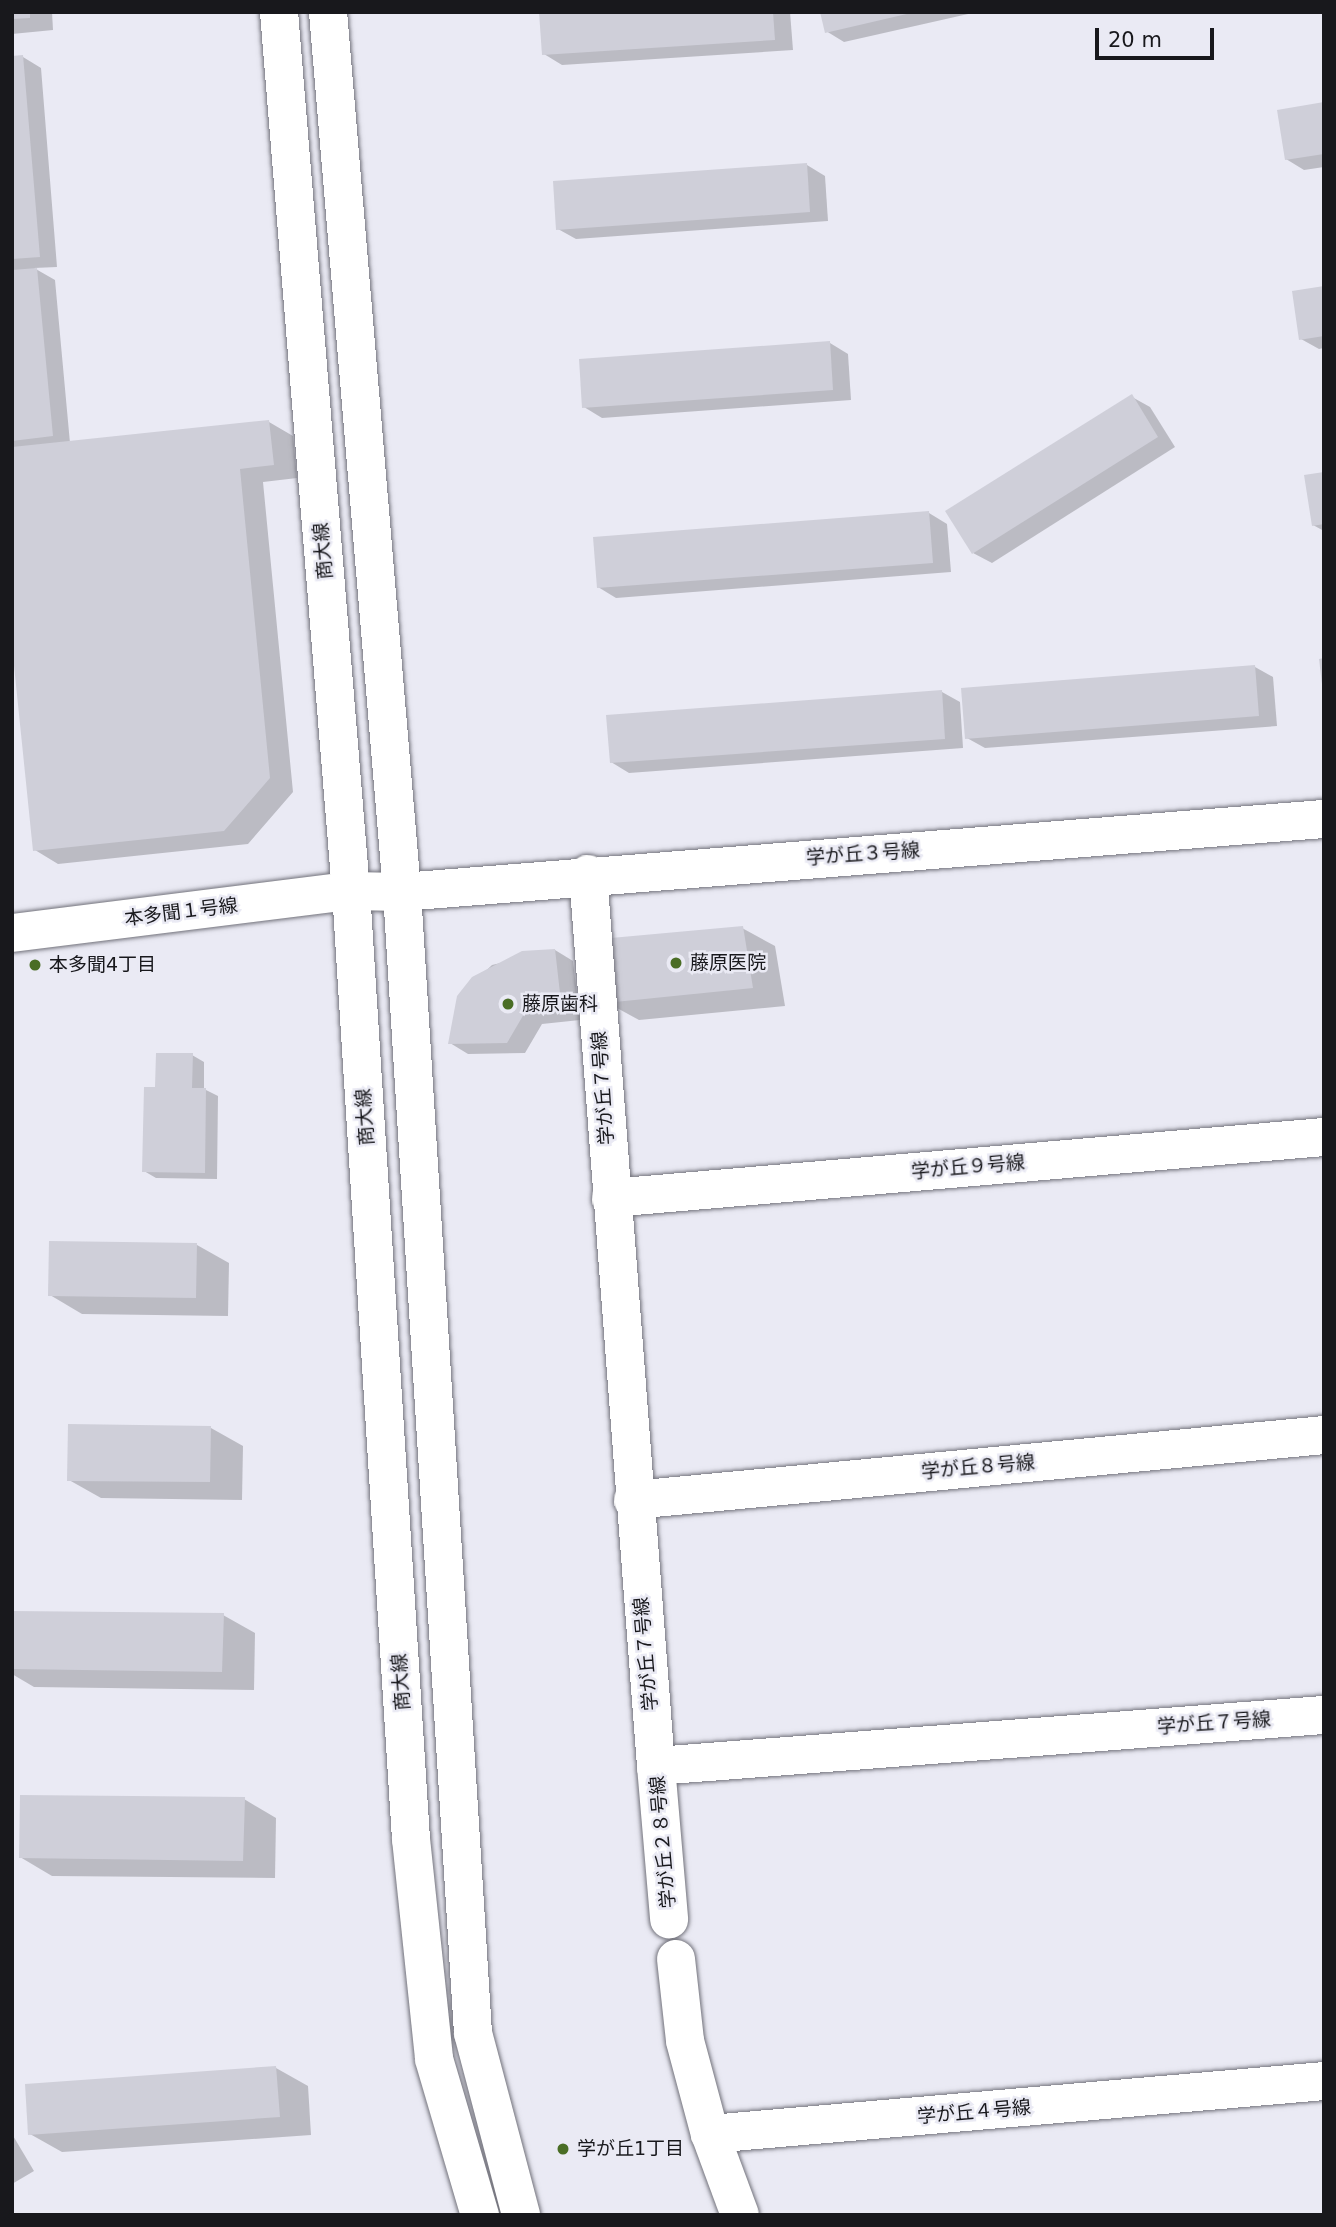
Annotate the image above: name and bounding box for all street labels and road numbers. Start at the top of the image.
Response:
street label: 商大線 [309,522,337,580]
street label: 学が丘３号線 [805,839,921,869]
street label: 本多聞１号線 [123,894,239,930]
street label: 学が丘７号線 [588,1030,618,1146]
street label: 商大線 [352,1088,378,1146]
street label: 学が丘９号線 [910,1151,1026,1183]
street label: 学が丘８号線 [920,1451,1036,1483]
street label: 学が丘７号線 [630,1596,662,1712]
street label: 商大線 [388,1653,414,1711]
street label: 学が丘７号線 [1156,1708,1272,1738]
street label: 学が丘２８号線 [646,1775,680,1909]
street label: 学が丘４号線 [916,2096,1032,2128]

